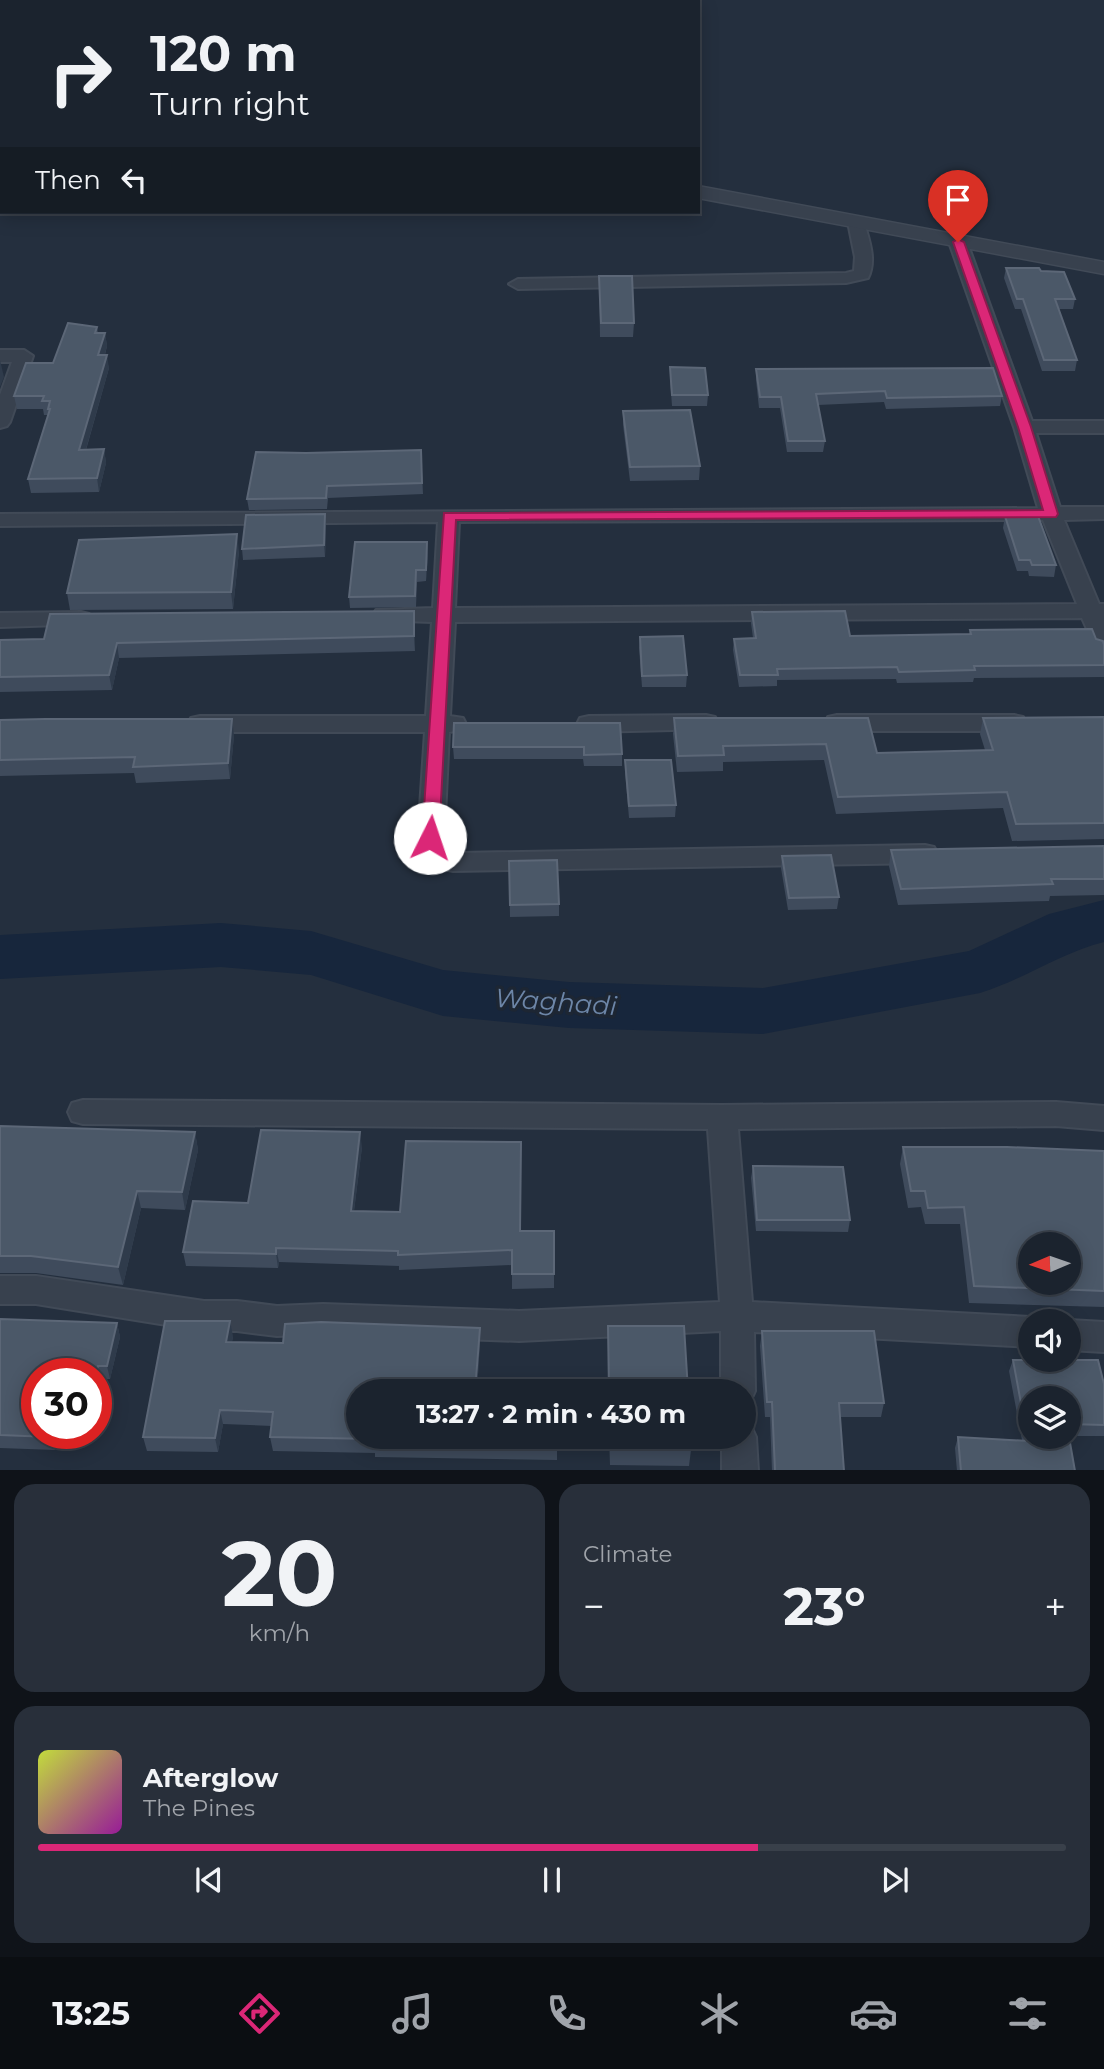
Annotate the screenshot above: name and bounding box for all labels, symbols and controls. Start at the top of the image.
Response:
text: 120 m [150,24,297,83]
icon: right [35,28,126,119]
text: Turn right [150,84,310,123]
icon: left [115,161,153,199]
text: Then [35,164,101,196]
pin [928,170,988,242]
icon: arrive [939,181,977,219]
position arrow [393,801,467,875]
water label: Waghadi [494,982,619,1022]
north arrow [1018,1232,1082,1295]
map controls [1018,1232,1081,1449]
button: sound [1018,1309,1081,1372]
speed limit sign: 30 [21,1358,112,1449]
button: layers [1018,1386,1081,1449]
text: 13:27 · 2 min · 430 m [416,1398,686,1430]
text: 20 [222,1518,337,1629]
text: Climate [583,1540,672,1568]
text: 23° [783,1575,866,1638]
text: − [583,1583,605,1630]
text: + [1044,1583,1066,1630]
text: km/h [249,1619,310,1647]
text: Afterglow [143,1762,278,1794]
text: The Pines [143,1794,255,1822]
icon: previous [190,1861,228,1899]
icon: pause [533,1861,571,1899]
icon: next [876,1861,914,1899]
icon: directions [235,1989,284,2038]
icon: music [388,1989,437,2038]
icon: phone [542,1989,591,2038]
icon: climate [695,1989,744,2038]
icon: car [849,1989,898,2038]
icon: filters [1003,1989,1052,2038]
text: 13:25 [52,1994,130,2033]

